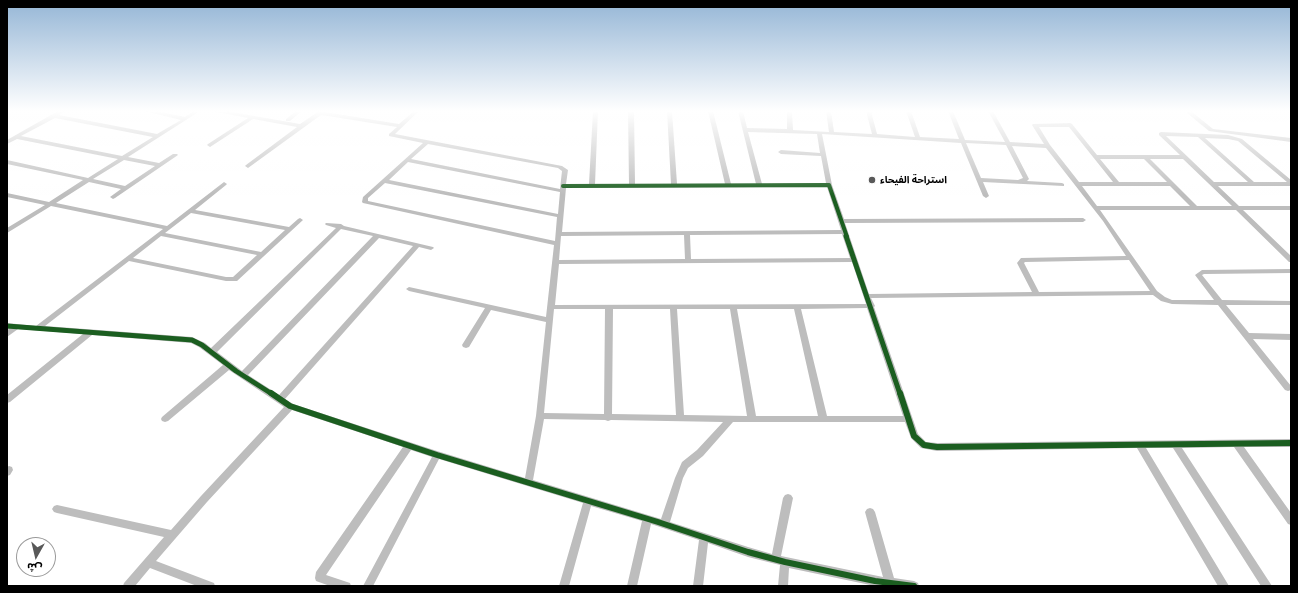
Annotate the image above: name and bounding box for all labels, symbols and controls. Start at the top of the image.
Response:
place label: استراحة الفيحاء [880,174,947,186]
marker: استراحة الفيحاء [867,175,877,185]
north arrow [16,537,56,577]
text: ش [26,560,43,576]

